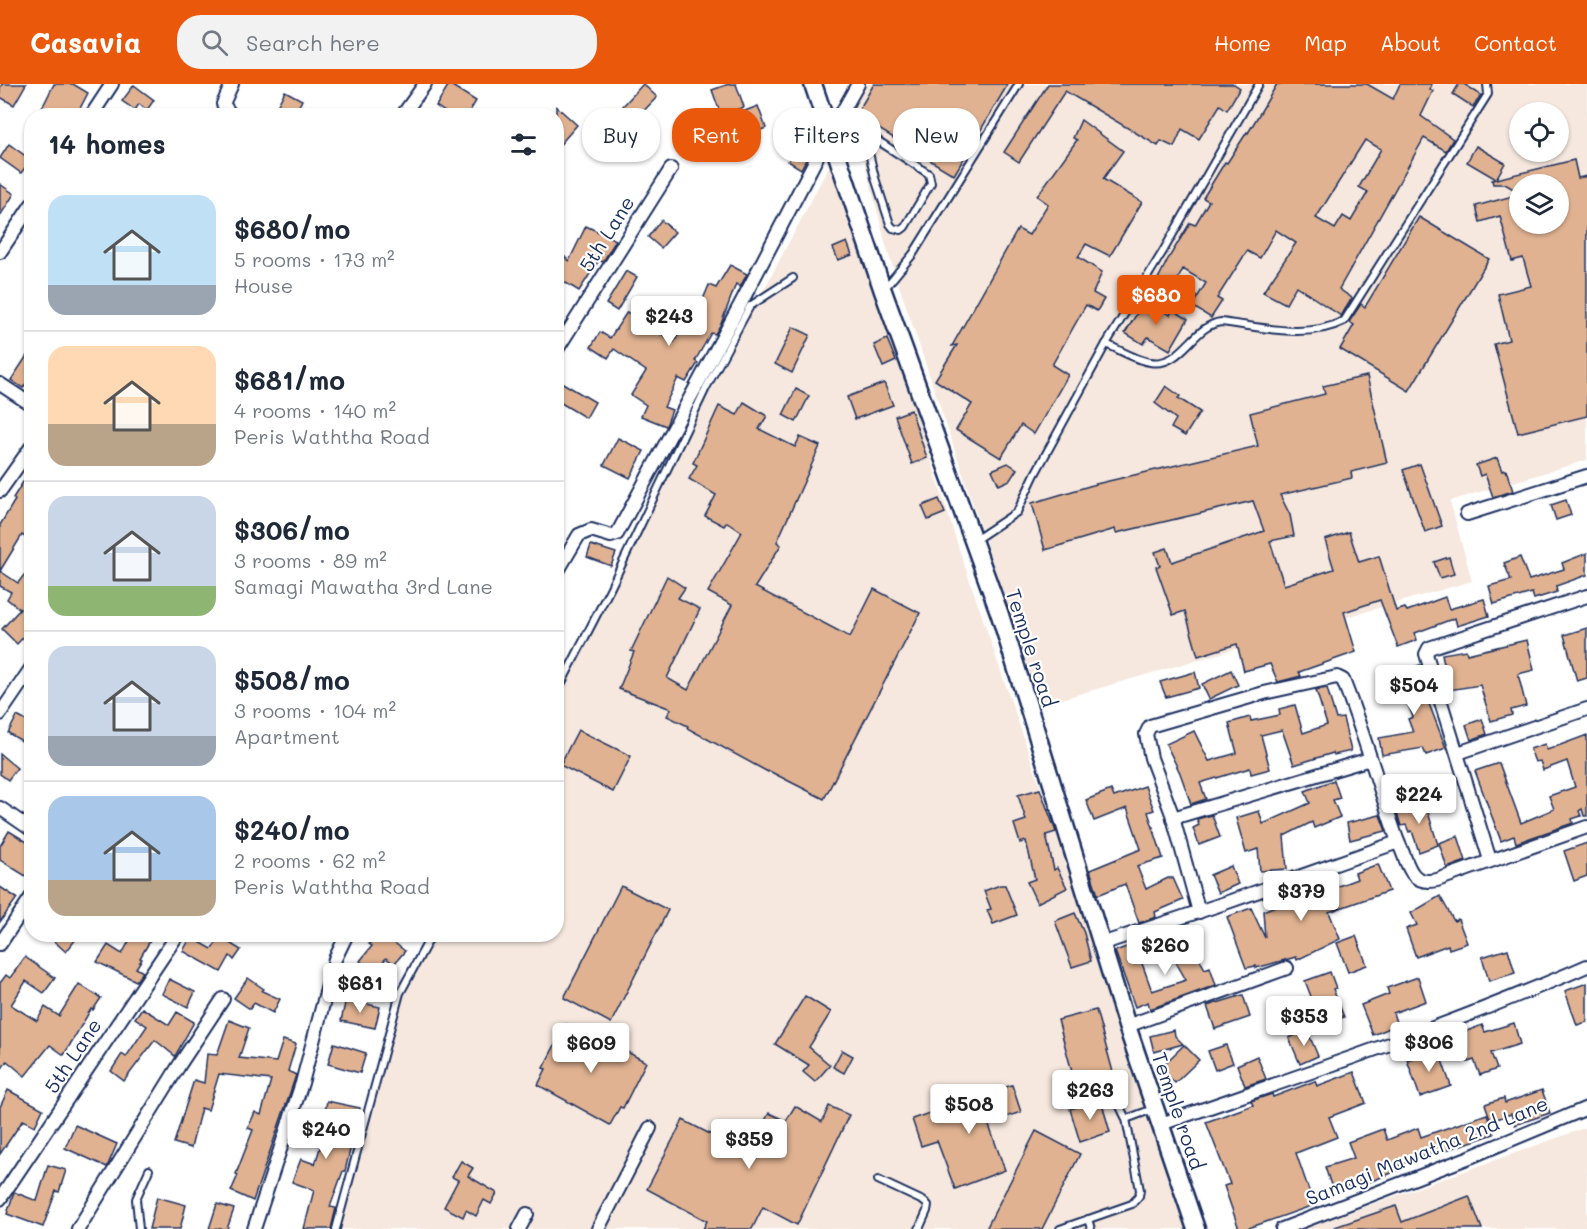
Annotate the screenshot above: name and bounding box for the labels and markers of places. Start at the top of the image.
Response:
pin: $680 [1120,275,1192,326]
pin: $243 [633,296,705,347]
pin: $504 [1378,665,1450,716]
pin: $224 [1383,774,1455,825]
pin: $379 [1265,871,1337,922]
pin: $260 [1129,925,1201,976]
pin: $681 [324,963,396,1014]
pin: $353 [1268,996,1340,1047]
pin: $306 [1393,1022,1465,1073]
pin: $609 [555,1023,627,1074]
pin: $263 [1054,1070,1126,1121]
pin: $508 [933,1084,1005,1135]
pin: $240 [290,1109,362,1160]
pin: $359 [713,1119,785,1170]

